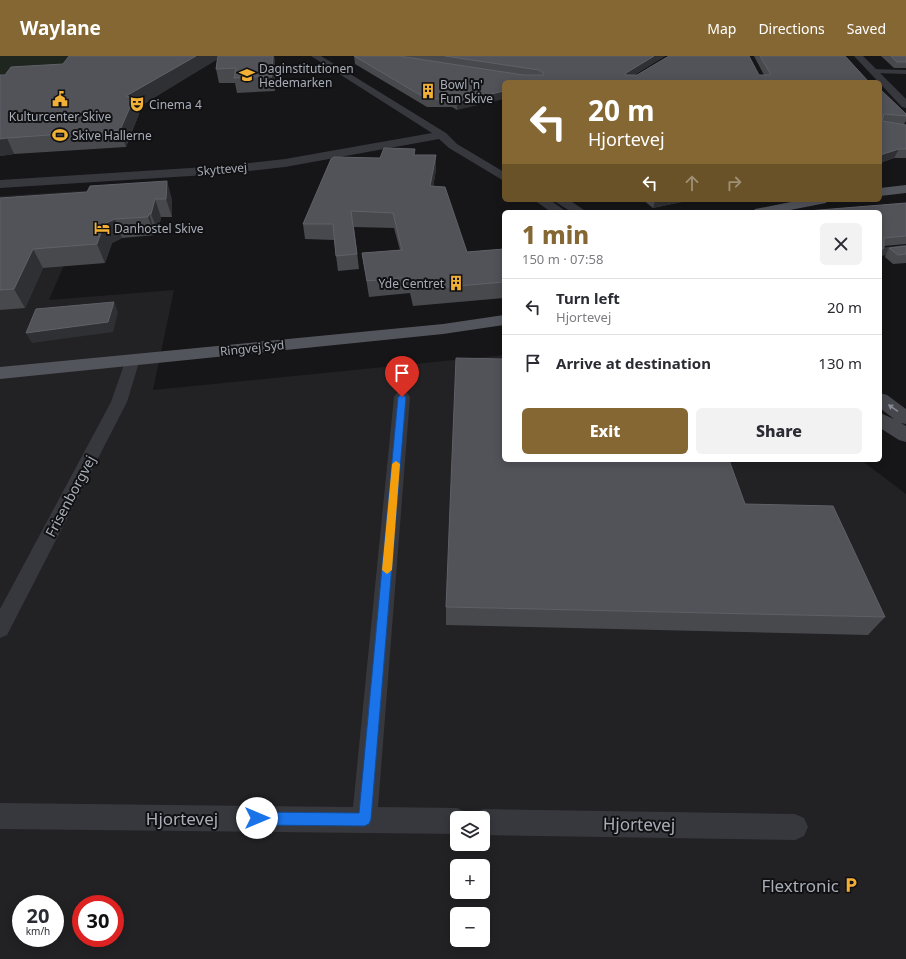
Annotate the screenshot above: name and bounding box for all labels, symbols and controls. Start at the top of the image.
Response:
text: Waylane [20,15,101,41]
text: Map [707,19,736,38]
text: Directions [758,19,825,38]
text: Saved [847,19,886,38]
place label: Daginstitutionen Hedemarken [259,60,354,91]
school or university icon: Daginstitutionen Hedemarken [238,66,256,84]
place label: Bowl 'n' Fun Skive [440,76,493,107]
building icon: Bowl 'n' Fun Skive [419,82,437,100]
public building icon: Kulturcenter Skive [51,90,69,108]
text: 20 m [588,91,655,129]
theatre icon: Cinema 4 [128,95,146,113]
place label: Cinema 4 [149,96,202,113]
icon: left [522,96,574,148]
place label: Kulturcenter Skive [9,108,111,125]
sports icon: Skive Hallerne [51,126,69,144]
place label: Skive Hallerne [72,127,152,144]
text: Hjortevej [588,127,665,151]
street label: Skyttevej [196,158,248,180]
icon: left [639,172,661,194]
icon: ahead [681,172,703,194]
icon: right [723,172,745,194]
text: 1 min [522,218,589,251]
hotel icon: Danhostel Skive [93,219,111,237]
place label: Danhostel Skive [114,220,204,237]
button: close [820,223,862,265]
text: 150 m · 07:58 [522,250,603,268]
building icon: Yde Centret [447,274,465,292]
place label: Yde Centret [379,275,445,292]
text: Turn left [556,288,620,308]
icon: left [522,296,544,318]
text: 20 m [827,297,862,317]
text: Hjortevej [556,308,611,326]
street label: Ringvej Syd [219,336,285,360]
icon: arrive [522,352,544,374]
text: Arrive at destination [556,353,711,373]
text: 130 m [818,353,862,373]
pin [385,356,419,397]
icon: arrive [391,362,413,384]
one-way arrow [888,405,898,413]
button: Exit [522,408,688,454]
button: Share [696,408,862,454]
street label: Frisenborgvej [41,452,99,540]
position arrow [236,797,278,839]
street label: Hjortevej [146,807,218,830]
map controls [450,811,490,947]
button: layers [450,811,490,851]
street label: Hjortevej [603,812,675,836]
button: + [450,859,490,899]
place label: Flextronic [761,874,839,897]
parking icon: Flextronic [842,876,860,894]
speed limit sign: 30 [72,895,124,947]
text: 20 [27,902,49,929]
button: − [450,907,490,947]
text: km/h [26,924,50,938]

